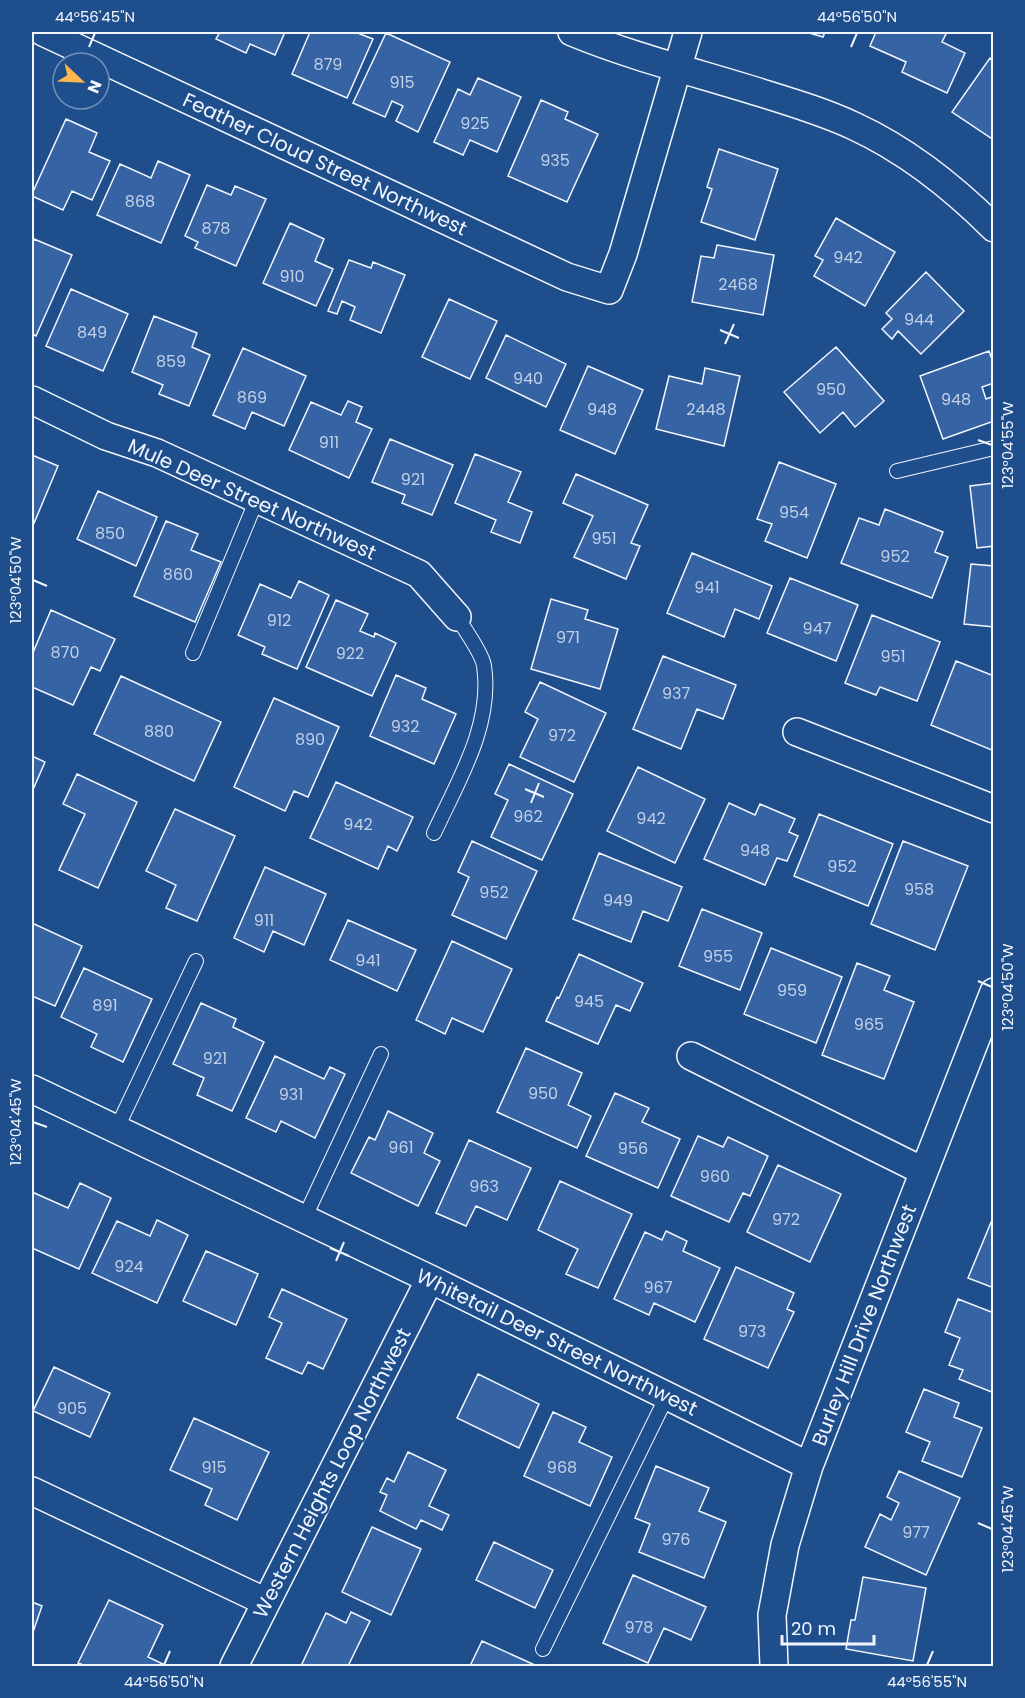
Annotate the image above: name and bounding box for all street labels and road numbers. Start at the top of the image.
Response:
street label: Feather Cloud Street Northwest [178,86,472,242]
street label: Mule Deer Street Northwest [123,431,381,567]
street label: Burley Hill Drive Northwest [805,1200,923,1450]
street label: Whitetail Deer Street Northwest [412,1262,702,1422]
street label: Western Heights Loop Northwest [246,1323,418,1623]

